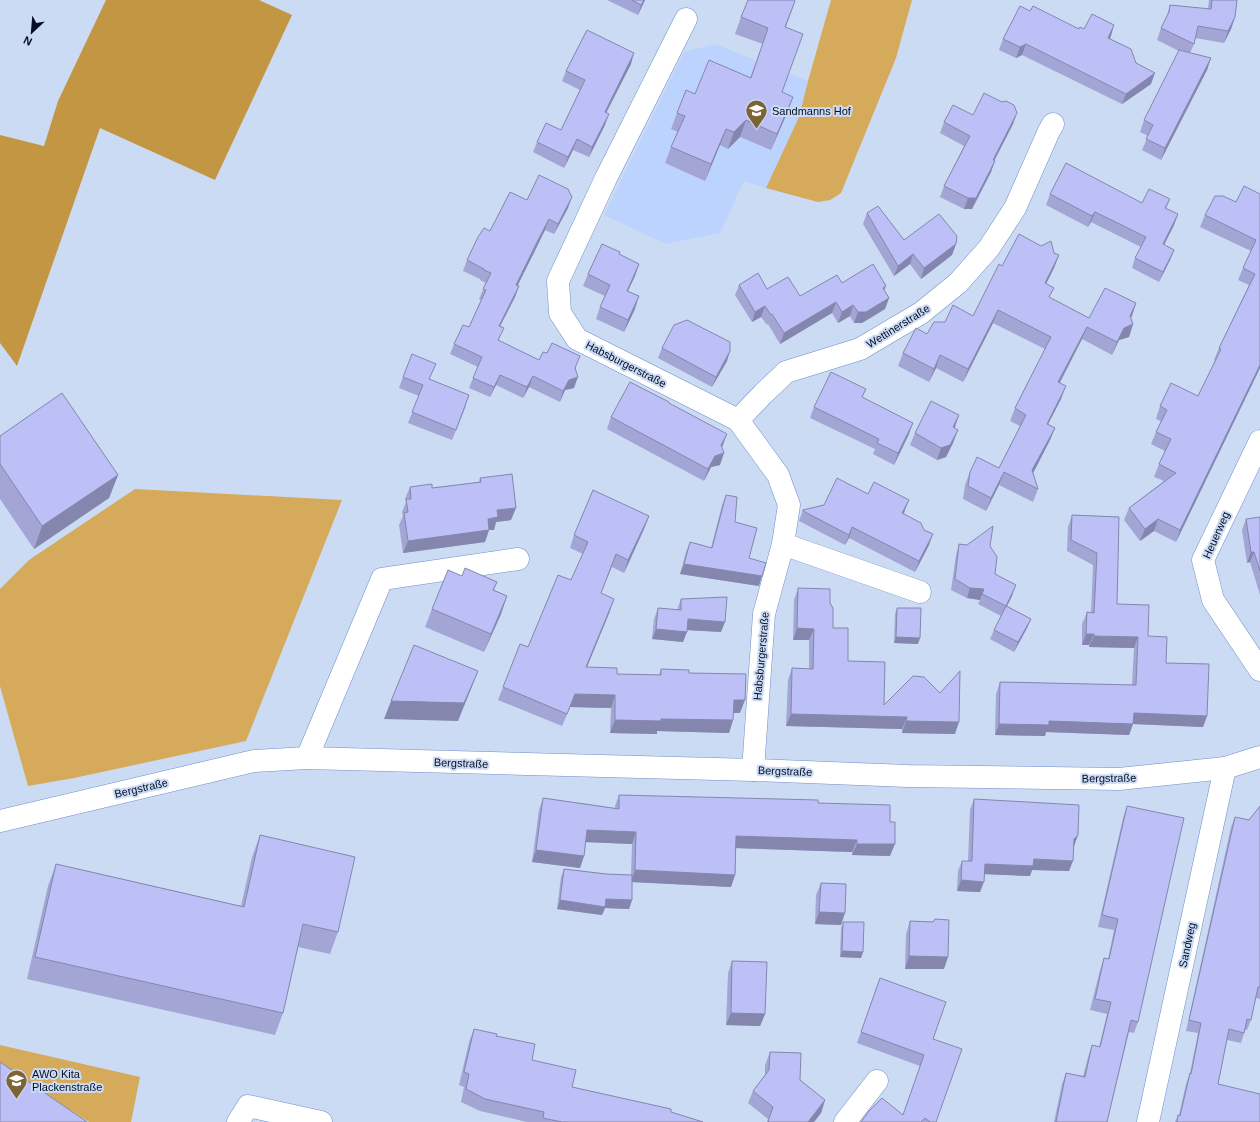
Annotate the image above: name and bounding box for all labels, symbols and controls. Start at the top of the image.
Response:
north arrow [12,12,52,52]
text: N [21,34,34,48]
school or university icon: Sandmanns Hof [743,98,769,131]
place label: Sandmanns Hof [772,105,852,117]
street label: Wettinerstraße [864,302,932,350]
street label: Habsburgerstraße [584,339,668,389]
street label: Heuerweg [1200,510,1232,560]
street label: Habsburgerstraße [751,611,771,701]
street label: Bergstraße [434,756,488,770]
street label: Bergstraße [758,764,812,778]
street label: Bergstraße [1082,772,1136,784]
street label: Bergstraße [113,776,169,800]
street label: Sandweg [1176,921,1198,969]
school or university icon: AWO Kita Plackenstraße [3,1067,29,1100]
place label: AWO Kita Plackenstraße [32,1068,102,1093]

